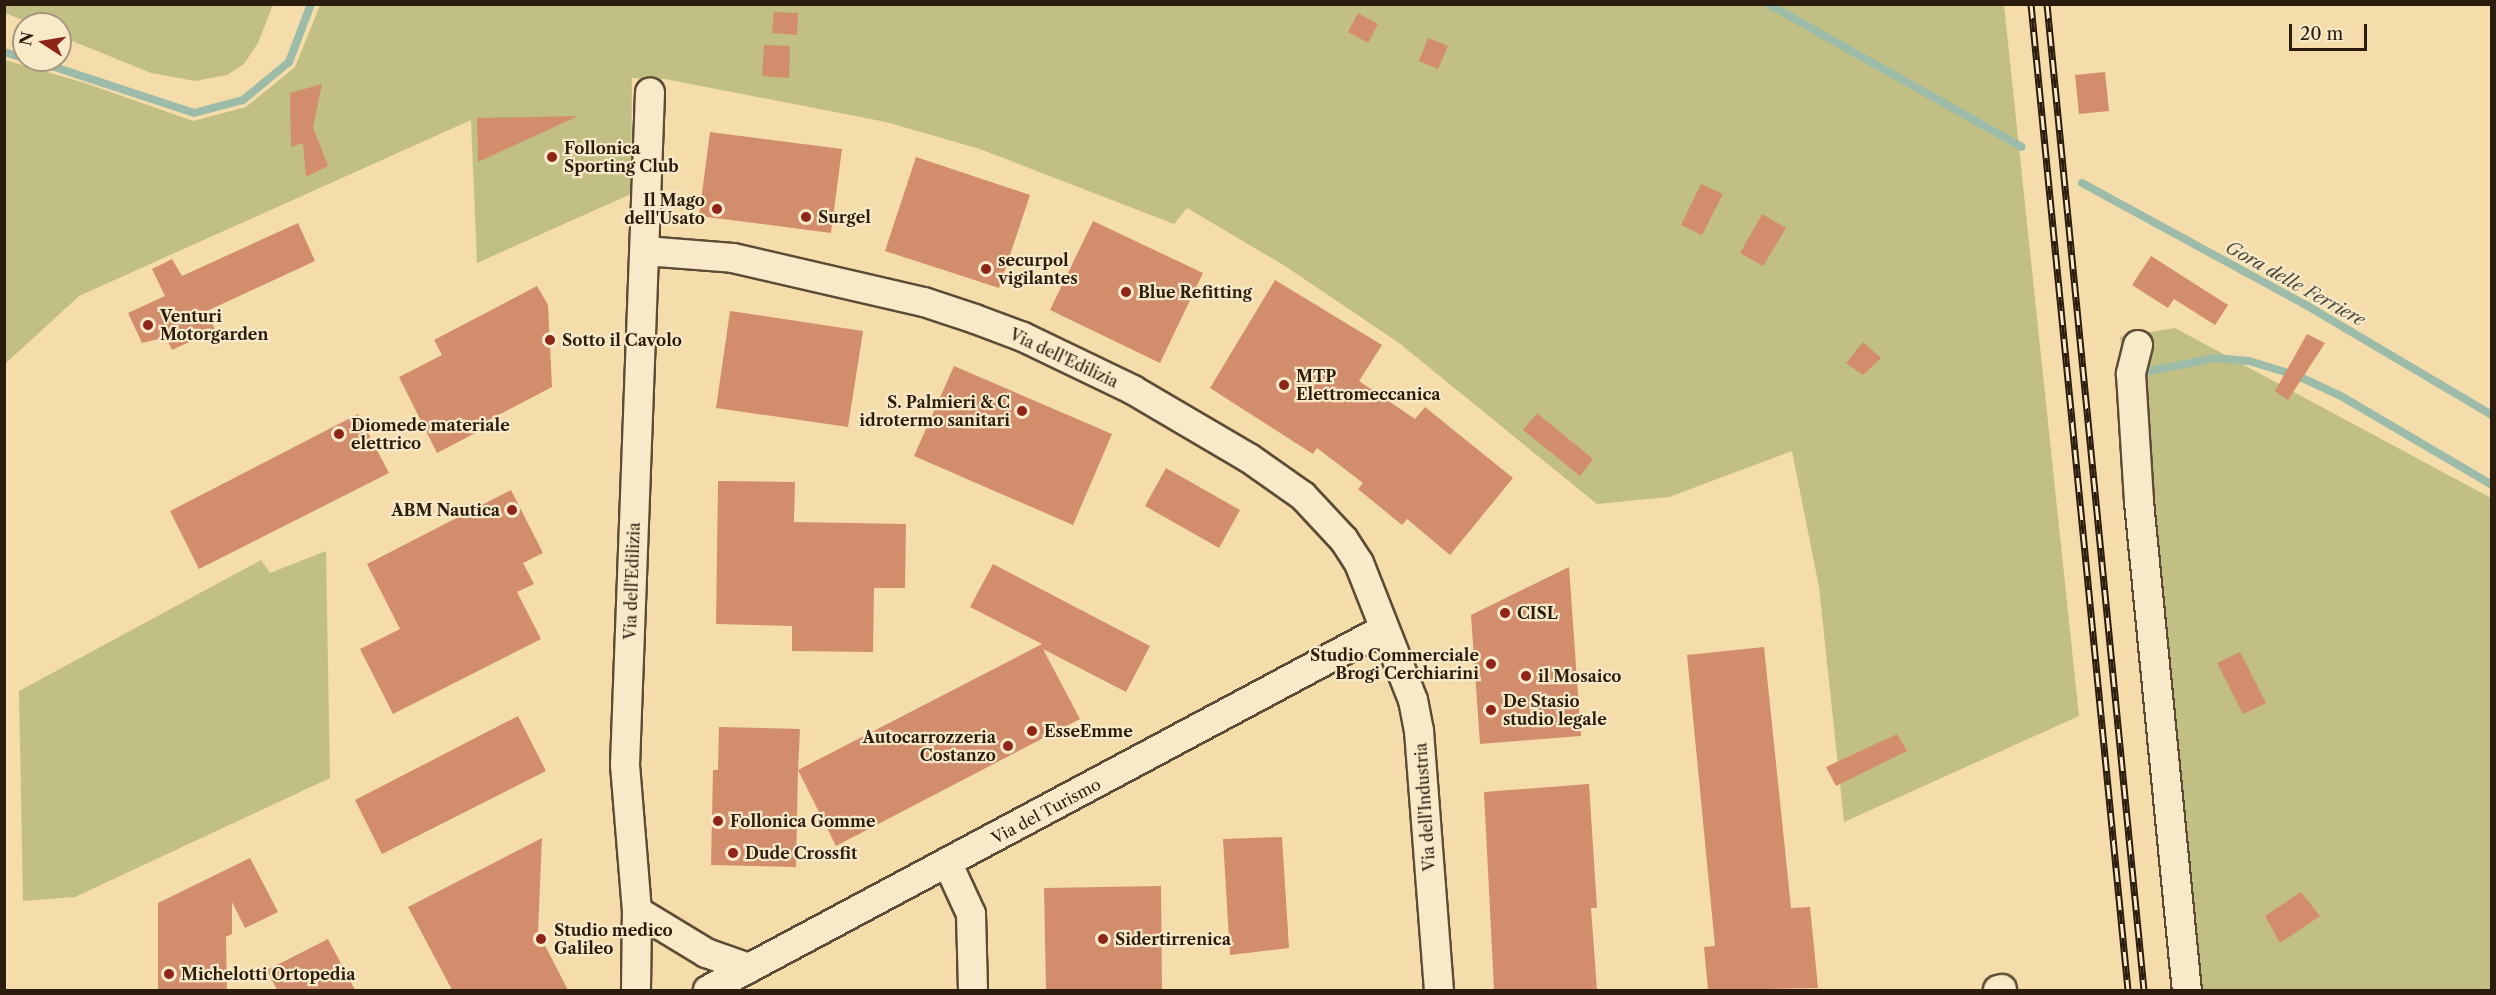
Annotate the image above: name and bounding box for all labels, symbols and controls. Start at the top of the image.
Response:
north arrow [12,12,72,72]
scale bar [2292,12,2370,50]
text: 20 m [2300,23,2343,45]
text: N [15,30,38,48]
place label: Follonica Sporting Club [564,138,679,176]
marker: Follonica Sporting Club [545,150,559,164]
place label: Il Mago dell'Usato [624,190,705,228]
marker: Il Mago dell'Usato [710,202,724,216]
place label: Surgel [818,207,871,227]
marker: Surgel [799,210,813,224]
water label: Gora delle Ferriere [2221,237,2369,331]
place label: securpol vigilantes [998,250,1078,288]
marker: securpol vigilantes [979,262,993,276]
place label: Blue Refitting [1138,282,1252,302]
marker: Blue Refitting [1119,285,1133,299]
place label: Venturi Motorgarden [160,306,268,344]
marker: Venturi Motorgarden [141,318,155,332]
street label: Via dell'Edilizia [1007,324,1121,392]
place label: Sotto il Cavolo [562,330,682,350]
marker: Sotto il Cavolo [543,333,557,347]
place label: MTP Elettromeccanica [1296,366,1441,404]
marker: MTP Elettromeccanica [1277,378,1291,392]
place label: S. Palmieri & C idrotermo sanitari [859,392,1010,430]
marker: S. Palmieri & C idrotermo sanitari [1015,404,1029,418]
place label: Diomede materiale elettrico [351,415,510,453]
marker: Diomede materiale elettrico [332,427,346,441]
place label: ABM Nautica [391,500,500,520]
marker: ABM Nautica [505,503,519,517]
street label: Via dell'Edilizia [620,522,644,640]
place label: CISL [1517,603,1558,623]
marker: CISL [1498,606,1512,620]
place label: Studio Commerciale Brogi Cerchiarini [1310,645,1479,683]
marker: Studio Commerciale Brogi Cerchiarini [1484,657,1498,671]
place label: il Mosaico [1538,666,1622,686]
marker: il Mosaico [1519,669,1533,683]
place label: De Stasio studio legale [1503,691,1607,729]
marker: De Stasio studio legale [1484,703,1498,717]
place label: EsseEmme [1044,721,1133,741]
marker: EsseEmme [1025,724,1039,738]
place label: Autocarrozzeria Costanzo [863,727,996,765]
marker: Autocarrozzeria Costanzo [1001,739,1015,753]
street label: Via dell'Industria [1411,742,1439,872]
street label: Via del Turismo [988,774,1104,848]
place label: Follonica Gomme [730,811,876,831]
marker: Follonica Gomme [711,814,725,828]
place label: Dude Crossfit [745,843,858,863]
marker: Dude Crossfit [726,846,740,860]
place label: Studio medico Galileo [554,920,673,958]
place label: Sidertirrenica [1115,929,1231,949]
marker: Studio medico Galileo [532,930,550,948]
marker: Sidertirrenica [1096,932,1110,946]
place label: Michelotti Ortopedia [181,964,356,984]
marker: Michelotti Ortopedia [162,967,176,981]

